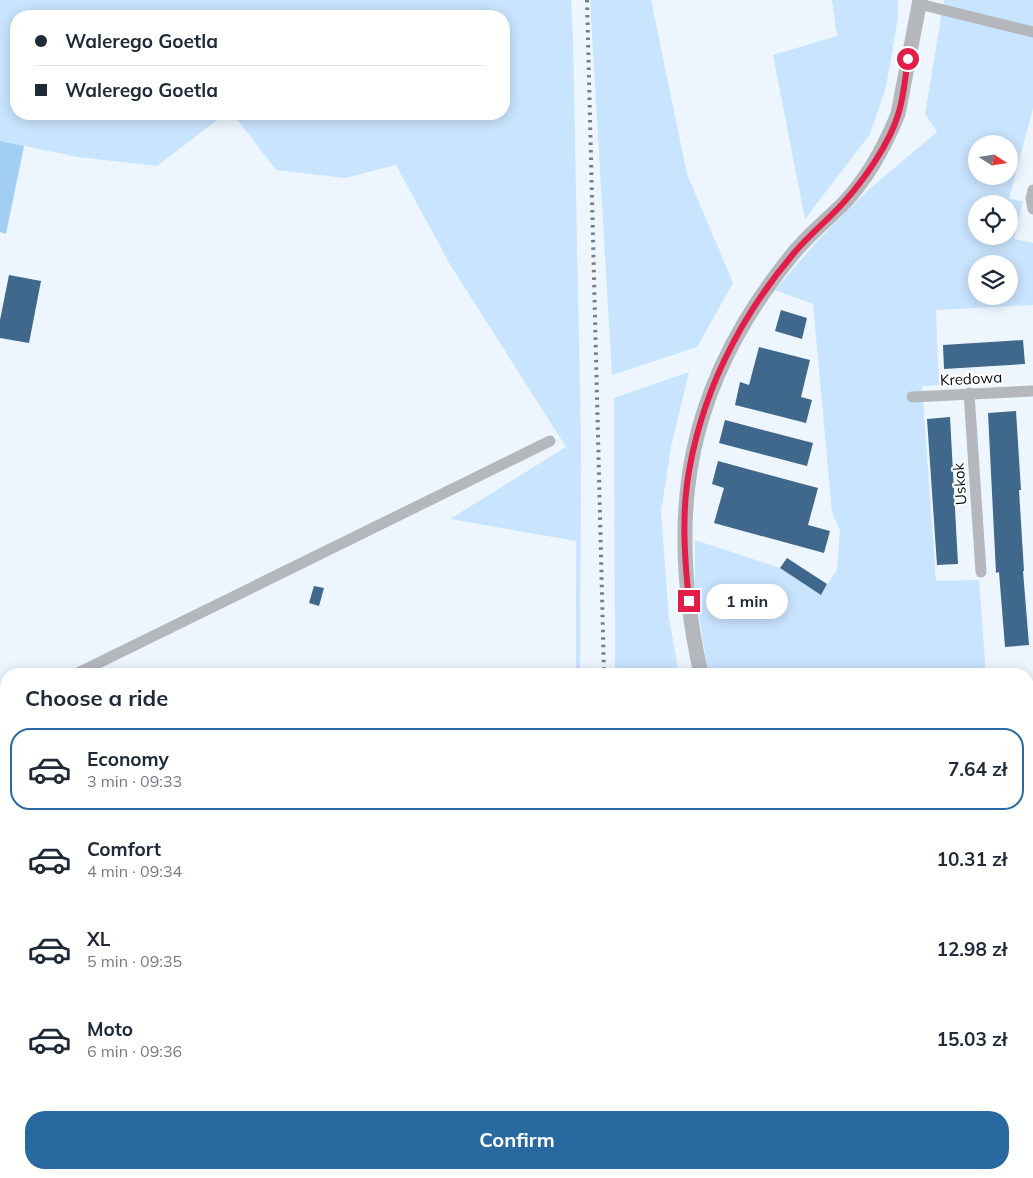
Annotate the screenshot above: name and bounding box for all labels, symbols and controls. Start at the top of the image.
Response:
text: Walerego Goetla [65,29,218,53]
route start [897,48,919,70]
text: Walerego Goetla [65,78,218,102]
north arrow [968,135,1018,185]
map controls [968,135,1018,305]
button: locate [968,195,1018,245]
button: layers [968,255,1018,305]
street label: Kredowa [939,367,1003,390]
street label: Uskok [949,462,970,506]
callout: 1 min [706,584,789,618]
route end [678,590,700,612]
text: 1 min [726,591,768,611]
text: Choose a ride [25,684,168,712]
icon: car [27,747,72,792]
text: Economy [87,747,169,771]
text: 7.64 zł [948,757,1007,781]
text: 3 min · 09:33 [87,771,182,791]
icon: car [27,837,72,882]
text: Comfort [87,837,161,861]
text: 10.31 zł [937,847,1007,871]
text: 4 min · 09:34 [87,861,182,881]
icon: car [27,927,72,972]
text: XL [87,927,110,951]
text: 12.98 zł [937,937,1007,961]
text: 5 min · 09:35 [87,951,182,971]
icon: car [27,1017,72,1062]
text: Moto [87,1017,133,1041]
text: 15.03 zł [937,1027,1007,1051]
text: 6 min · 09:36 [87,1041,182,1061]
button: Confirm [25,1111,1009,1169]

